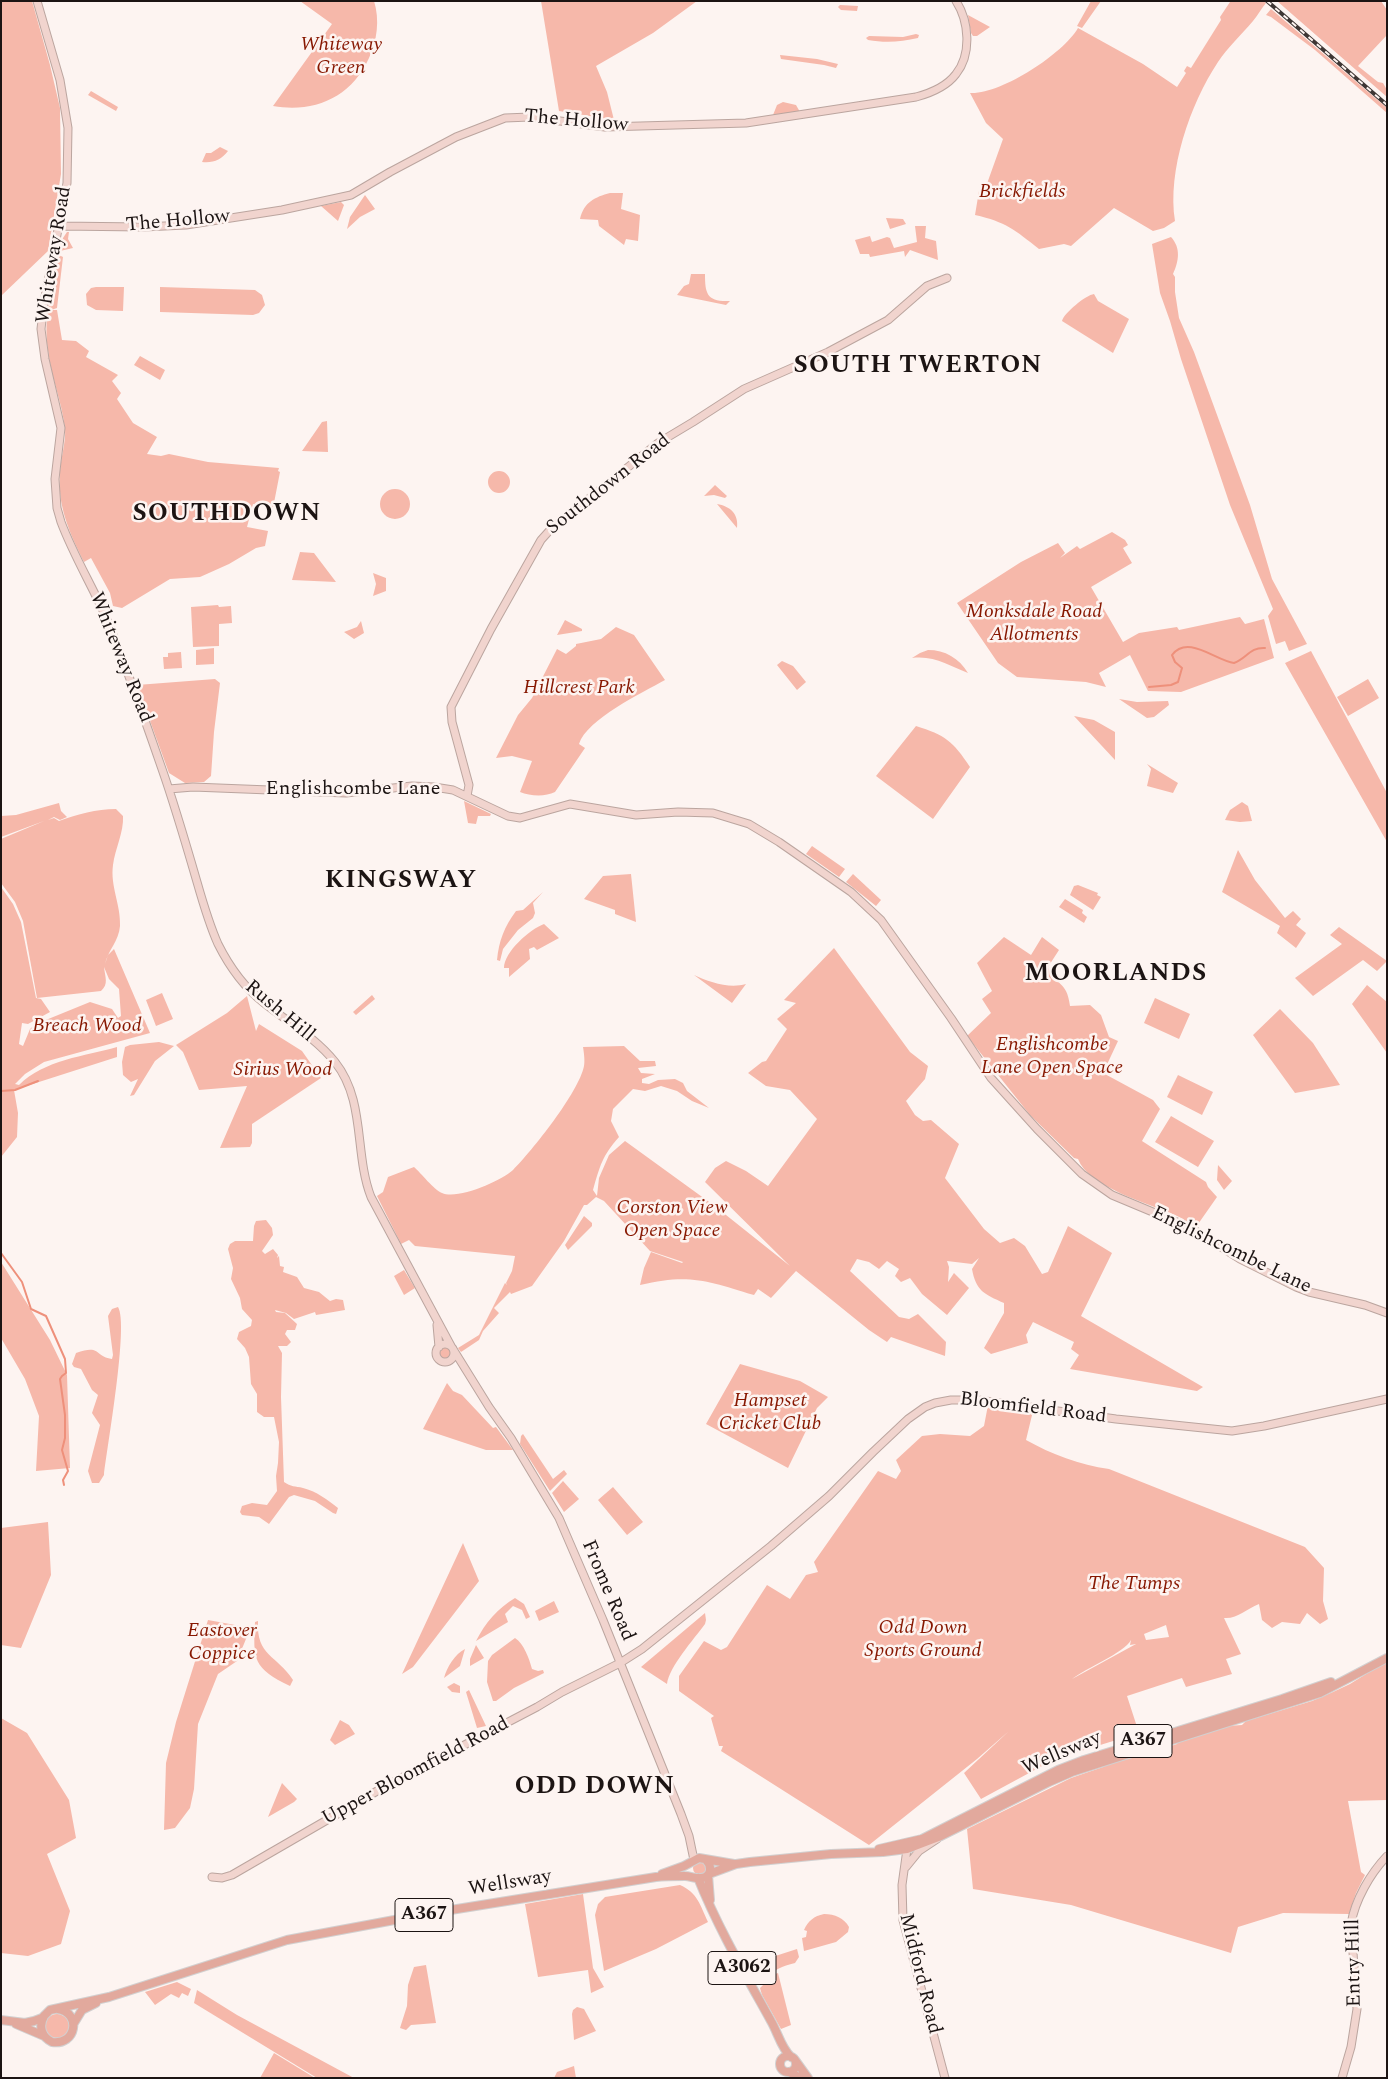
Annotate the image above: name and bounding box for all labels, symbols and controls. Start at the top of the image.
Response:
park label: Whiteway Green [300,34,382,81]
street label: The Hollow [523,105,629,139]
park label: Brickfields [979,181,1065,205]
street label: Whiteway Road [32,185,78,325]
street label: The Hollow [125,205,231,239]
district label: SOUTH TWERTON [792,352,1044,382]
street label: Southdown Road [542,429,676,541]
district label: SOUTHDOWN [131,500,323,530]
street label: Whiteway Road [83,589,157,727]
park label: Monksdale Road Allotments [966,601,1102,648]
park label: Hillcrest Park [523,677,635,701]
street label: Englishcombe Lane [266,778,440,802]
district label: KINGSWAY [324,867,478,897]
district label: MOORLANDS [1023,960,1209,990]
street label: Rush Hill [239,976,319,1048]
park label: Breach Wood [32,1015,142,1039]
park label: Englishcombe Lane Open Space [981,1034,1123,1081]
park label: Sirius Wood [234,1059,332,1083]
park label: Corston View Open Space [617,1197,727,1244]
street label: Englishcombe Lane [1147,1202,1315,1300]
street label: Bloomfield Road [958,1388,1108,1430]
park label: Hampset Cricket Club [719,1390,821,1437]
street label: Frome Road [575,1537,639,1645]
park label: The Tumps [1088,1573,1180,1597]
park label: Odd Down Sports Ground [864,1617,982,1664]
park label: Eastover Coppice [187,1620,257,1667]
street label: Upper Bloomfield Road [318,1712,514,1832]
road number: A367 [1114,1724,1172,1758]
street label: Wellsway [1019,1727,1105,1781]
district label: ODD DOWN [514,1773,676,1803]
street label: Wellsway [467,1866,553,1902]
road number: A367 [395,1898,453,1932]
street label: Midford Road [892,1911,946,2037]
street label: Entry Hill [1342,1918,1368,2008]
road number: A3062 [708,1952,776,1985]

